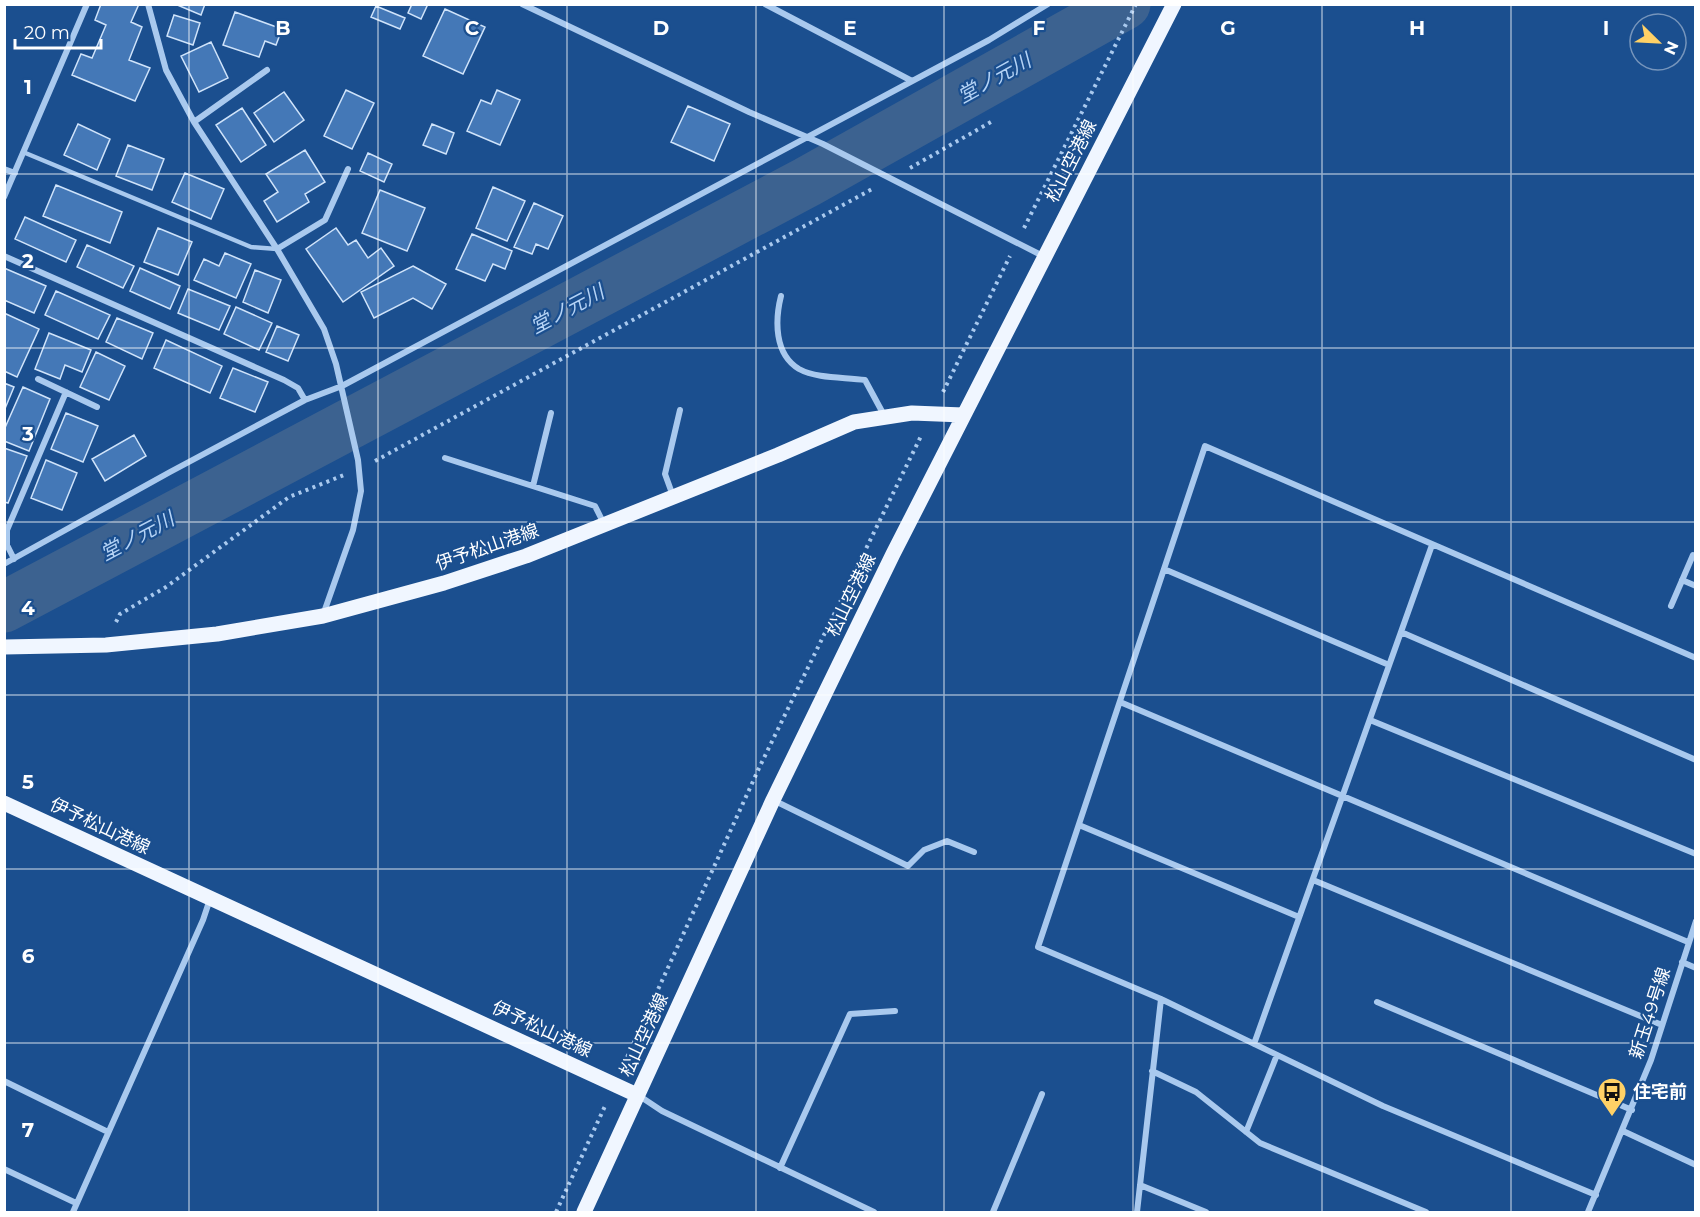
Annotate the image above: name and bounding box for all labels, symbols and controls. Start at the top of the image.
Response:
scale bar [15,12,100,50]
north arrow [1628,12,1688,72]
text: B [275,16,291,40]
text: C [465,16,480,40]
text: D [653,16,669,40]
text: E [843,16,857,40]
text: F [1033,16,1046,40]
text: G [1220,16,1236,40]
text: H [1409,16,1425,40]
text: I [1603,16,1609,40]
text: 20 m [24,22,70,44]
text: N [1660,38,1683,58]
water label: 堂ノ元川 [953,47,1037,108]
text: 1 [24,75,32,99]
street label: 松山空港線 [1041,116,1101,206]
text: 2 [22,249,34,273]
water label: 堂ノ元川 [526,279,610,338]
text: 3 [21,422,34,446]
water label: 堂ノ元川 [96,506,180,565]
street label: 伊予松山港線 [432,519,542,575]
street label: 松山空港線 [821,550,881,640]
text: 4 [21,596,35,620]
text: 5 [22,770,34,794]
street label: 伊予松山港線 [46,793,154,859]
text: 6 [22,944,35,968]
street label: 新玉49号線 [1625,965,1675,1061]
street label: 松山空港線 [615,990,673,1080]
street label: 伊予松山港線 [488,996,596,1062]
bus stop icon: 住宅前 [1596,1076,1628,1118]
place label: 住宅前 [1633,1081,1687,1103]
text: 7 [22,1118,34,1142]

